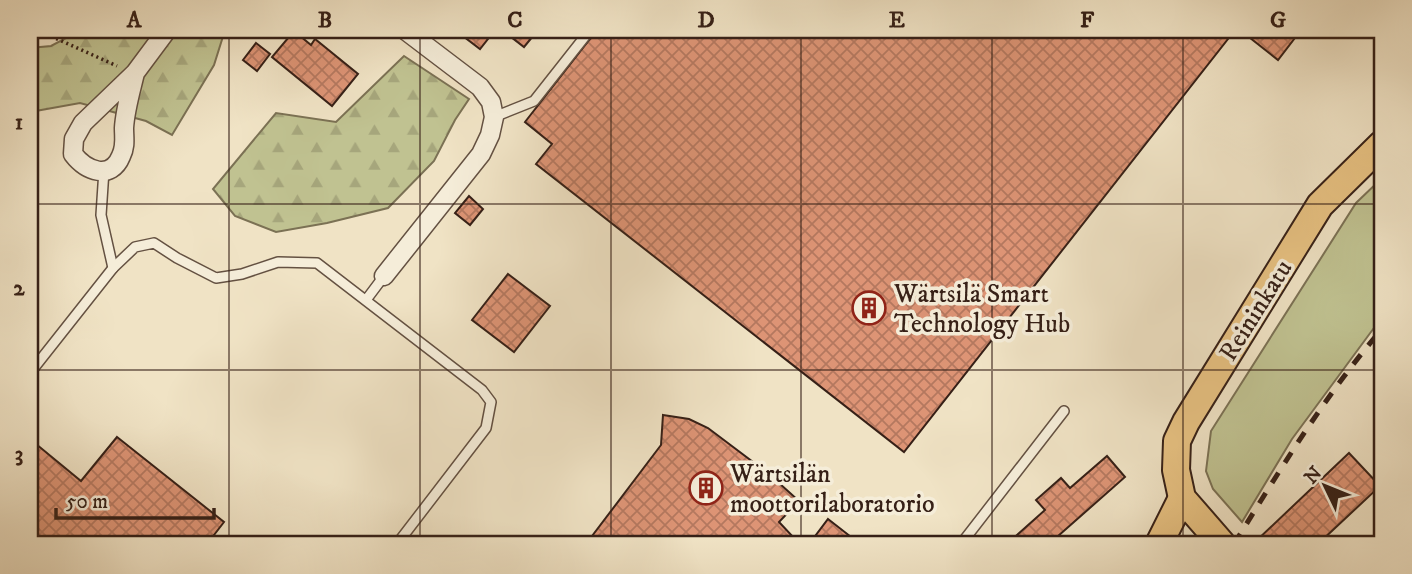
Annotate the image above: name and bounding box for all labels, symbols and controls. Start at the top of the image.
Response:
text: A [126,6,143,35]
text: B [318,6,332,35]
text: C [507,6,523,35]
text: D [697,6,715,35]
text: E [889,6,905,35]
text: F [1080,6,1095,35]
text: G [1270,6,1286,35]
text: 1 [15,108,23,137]
street label: Reininkatu [1212,254,1300,368]
text: 2 [13,274,25,303]
place label: Wärtsilä Smart Technology Hub [893,278,1070,341]
building icon: Wärtsilä Smart Technology Hub [850,289,888,327]
text: 3 [15,440,23,469]
north arrow [1290,452,1360,522]
place label: Wärtsilän moottorilaboratorio [729,458,935,521]
text: N [1300,462,1328,489]
building icon: Wärtsilän moottorilaboratorio [687,469,725,507]
scale bar [56,476,214,520]
text: 50 m [66,489,108,515]

